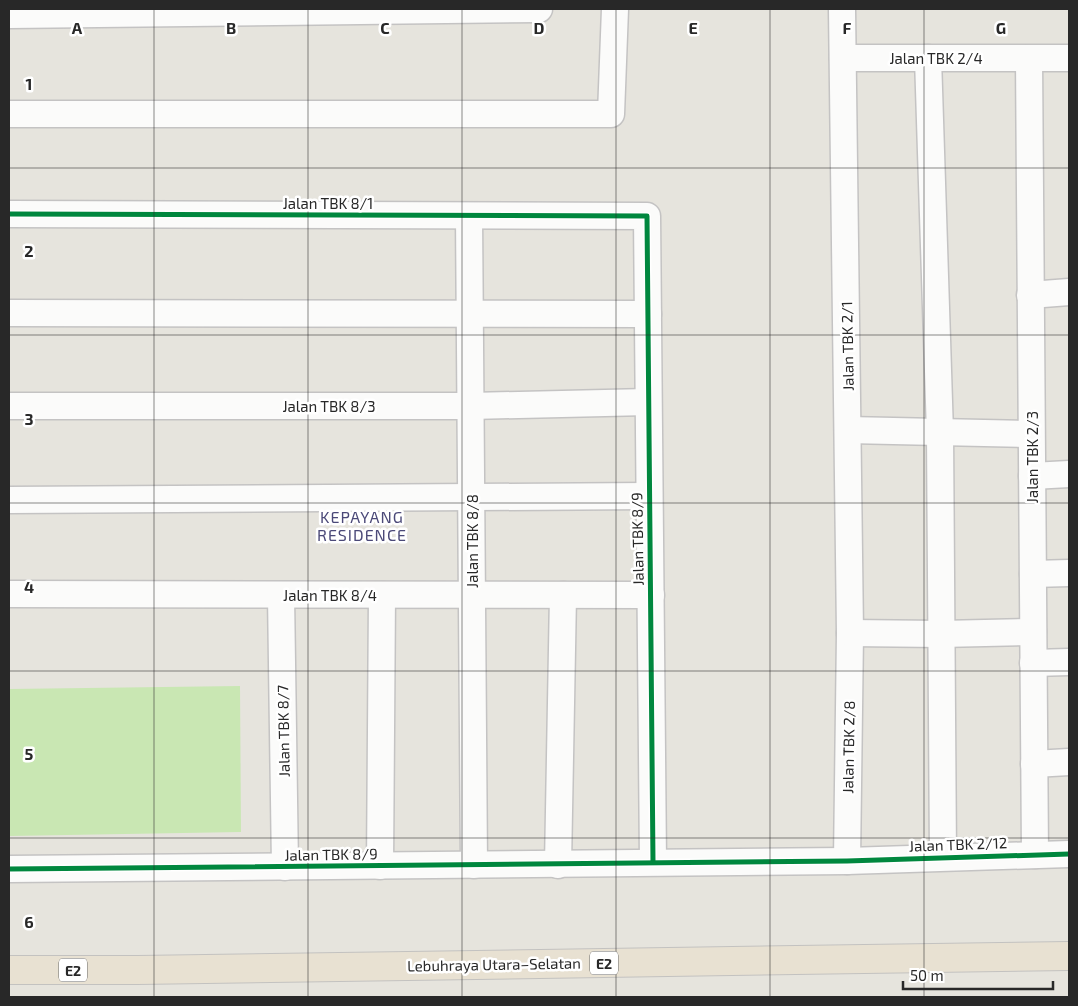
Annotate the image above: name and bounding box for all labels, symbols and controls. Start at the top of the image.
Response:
text: A [72,18,83,37]
text: B [226,18,236,37]
text: C [380,18,390,37]
text: D [534,18,545,37]
text: E [688,18,698,37]
text: F [843,18,852,37]
text: G [996,18,1006,37]
street label: Jalan TBK 2/4 [889,49,983,67]
text: 1 [26,74,32,93]
street label: Jalan TBK 8/1 [283,194,373,212]
text: 2 [24,241,34,260]
street label: Jalan TBK 2/1 [837,301,857,391]
street label: Jalan TBK 8/3 [282,397,376,415]
text: 3 [24,409,34,428]
street label: Jalan TBK 2/3 [1023,411,1041,503]
street label: Jalan TBK 8/9 [627,492,647,586]
street label: Jalan TBK 8/8 [463,494,481,588]
district label: KEPAYANG RESIDENCE [317,507,407,544]
text: 4 [24,577,34,596]
street label: Jalan TBK 8/4 [283,586,377,604]
street label: Jalan TBK 8/7 [273,684,293,777]
street label: Jalan TBK 2/8 [838,700,858,794]
text: 5 [25,744,34,763]
street label: Jalan TBK 2/12 [909,833,1007,855]
street label: Jalan TBK 8/9 [284,844,378,864]
text: 6 [24,912,34,931]
road number: E2 [590,951,618,974]
street label: Lebuhraya Utara–Selatan [407,953,581,975]
road number: E2 [59,958,87,982]
scale bar [903,958,1053,990]
text: 50 m [910,966,944,984]

